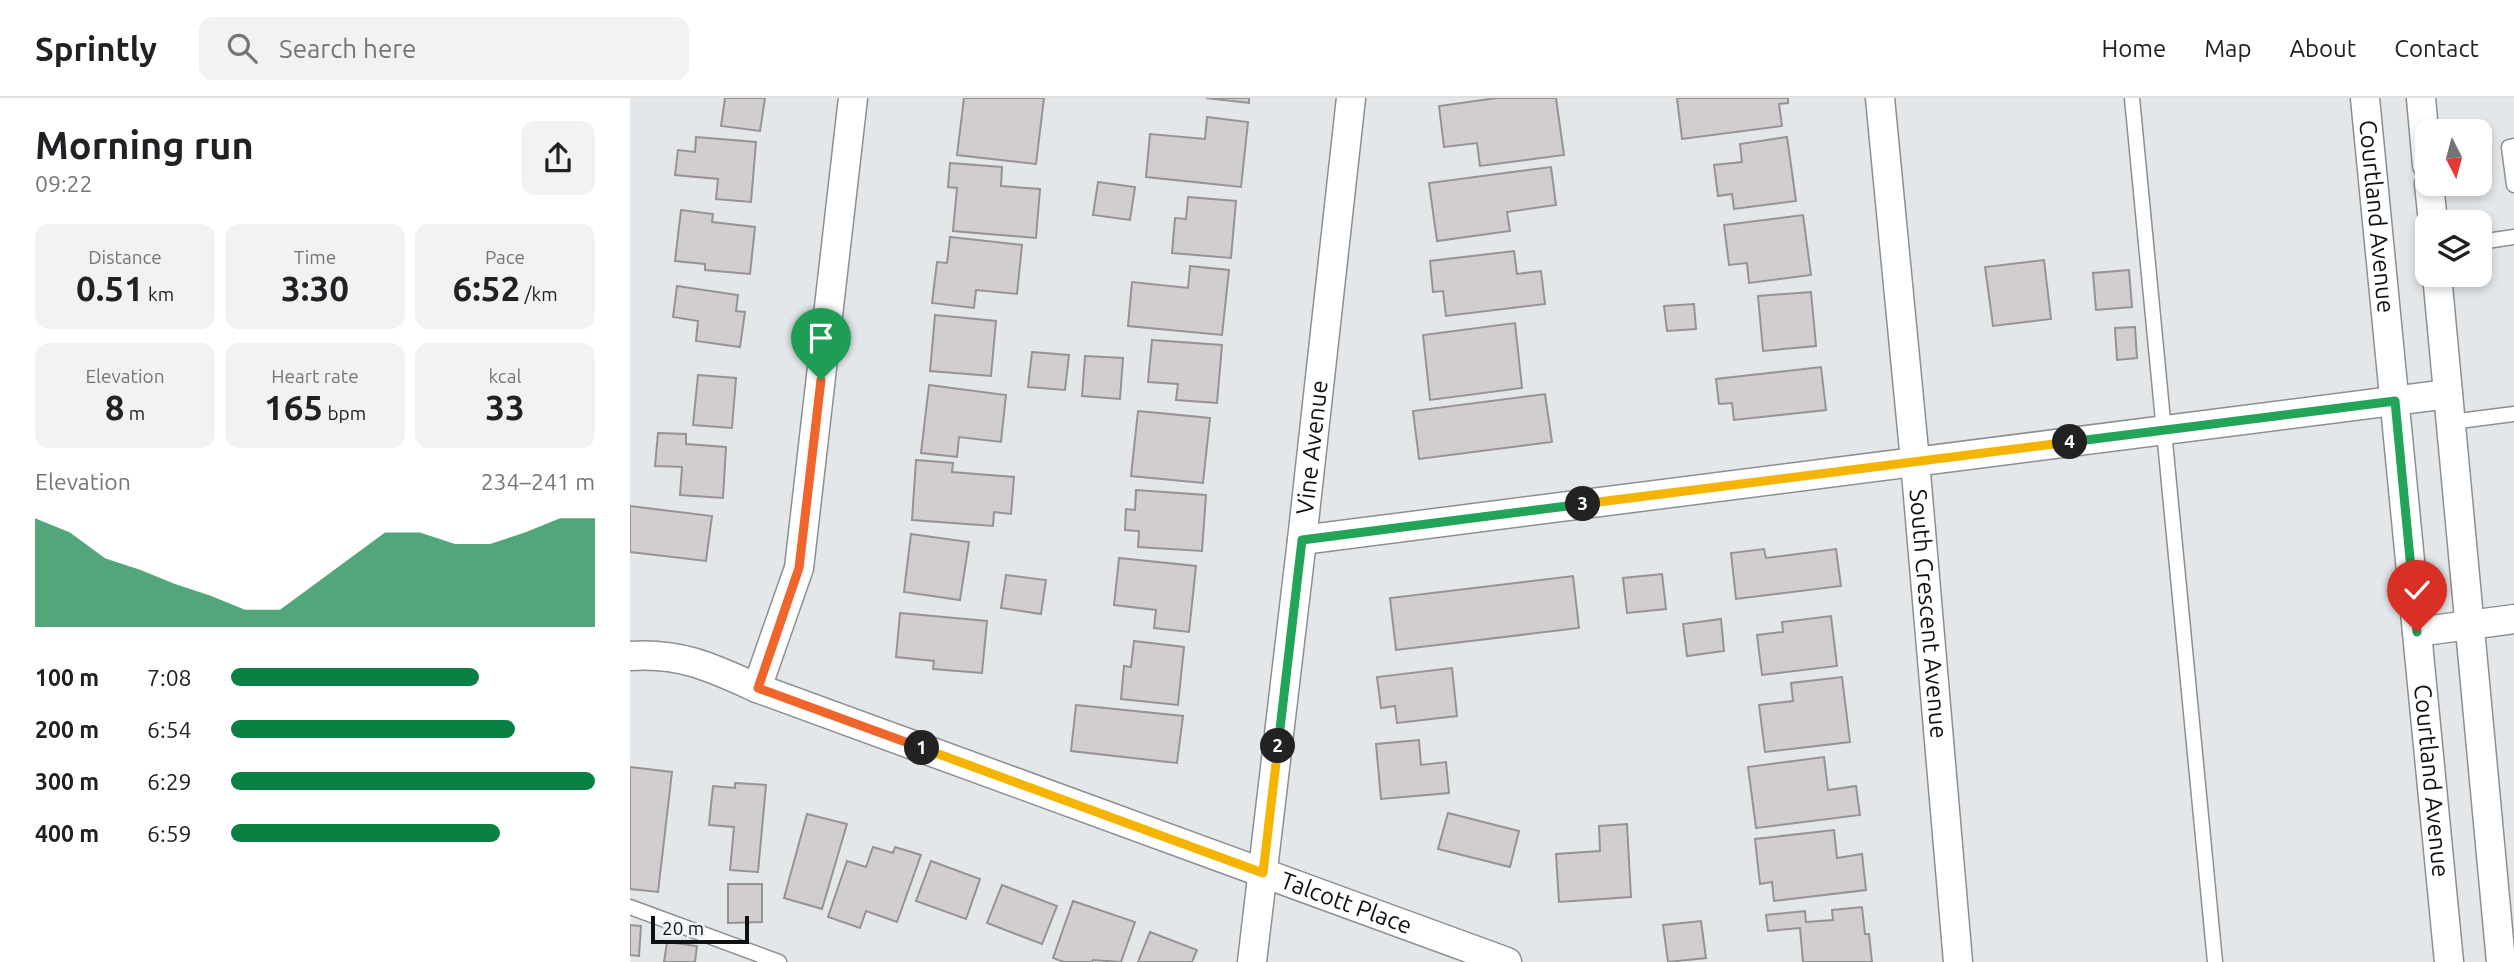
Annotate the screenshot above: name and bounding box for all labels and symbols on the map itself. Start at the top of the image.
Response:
street label: Courtland Avenue [2354,119,2400,314]
north arrow [2415,119,2492,196]
pin [791,308,851,380]
street label: Vine Avenue [1291,379,1333,516]
pin: 4 [2052,424,2088,460]
pin: 3 [1566,486,1600,522]
street label: South Crescent Avenue [1904,488,1953,740]
pin [2387,560,2447,632]
street label: Courtland Avenue [2409,683,2455,879]
pin: 2 [1260,728,1296,764]
pin: 1 [904,730,940,766]
street label: Talcott Place [1277,866,1416,939]
scale bar [651,913,749,945]

